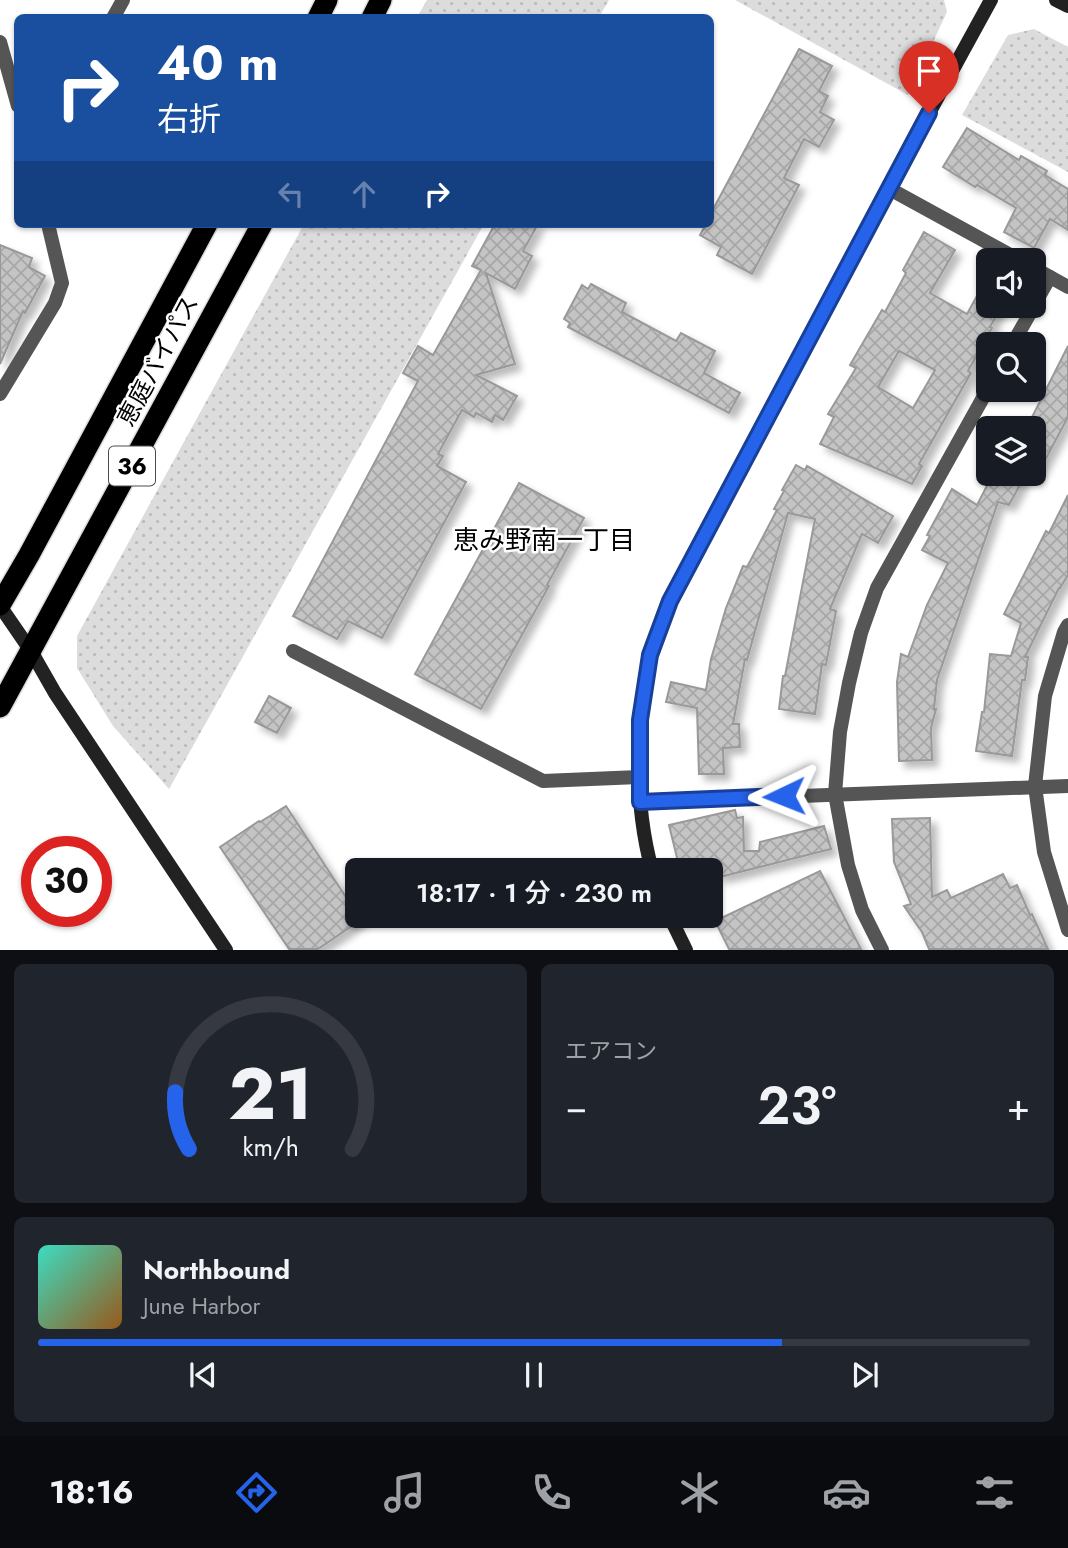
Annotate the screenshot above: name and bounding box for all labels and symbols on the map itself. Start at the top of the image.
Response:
pin [899,41,959,113]
street label: 恵庭バイパス [108,289,207,432]
road number: 36 [109,446,155,486]
district label: 恵み野南一丁目 [453,521,635,559]
position arrow [747,759,821,833]
speed limit sign: 30 [21,836,112,927]

